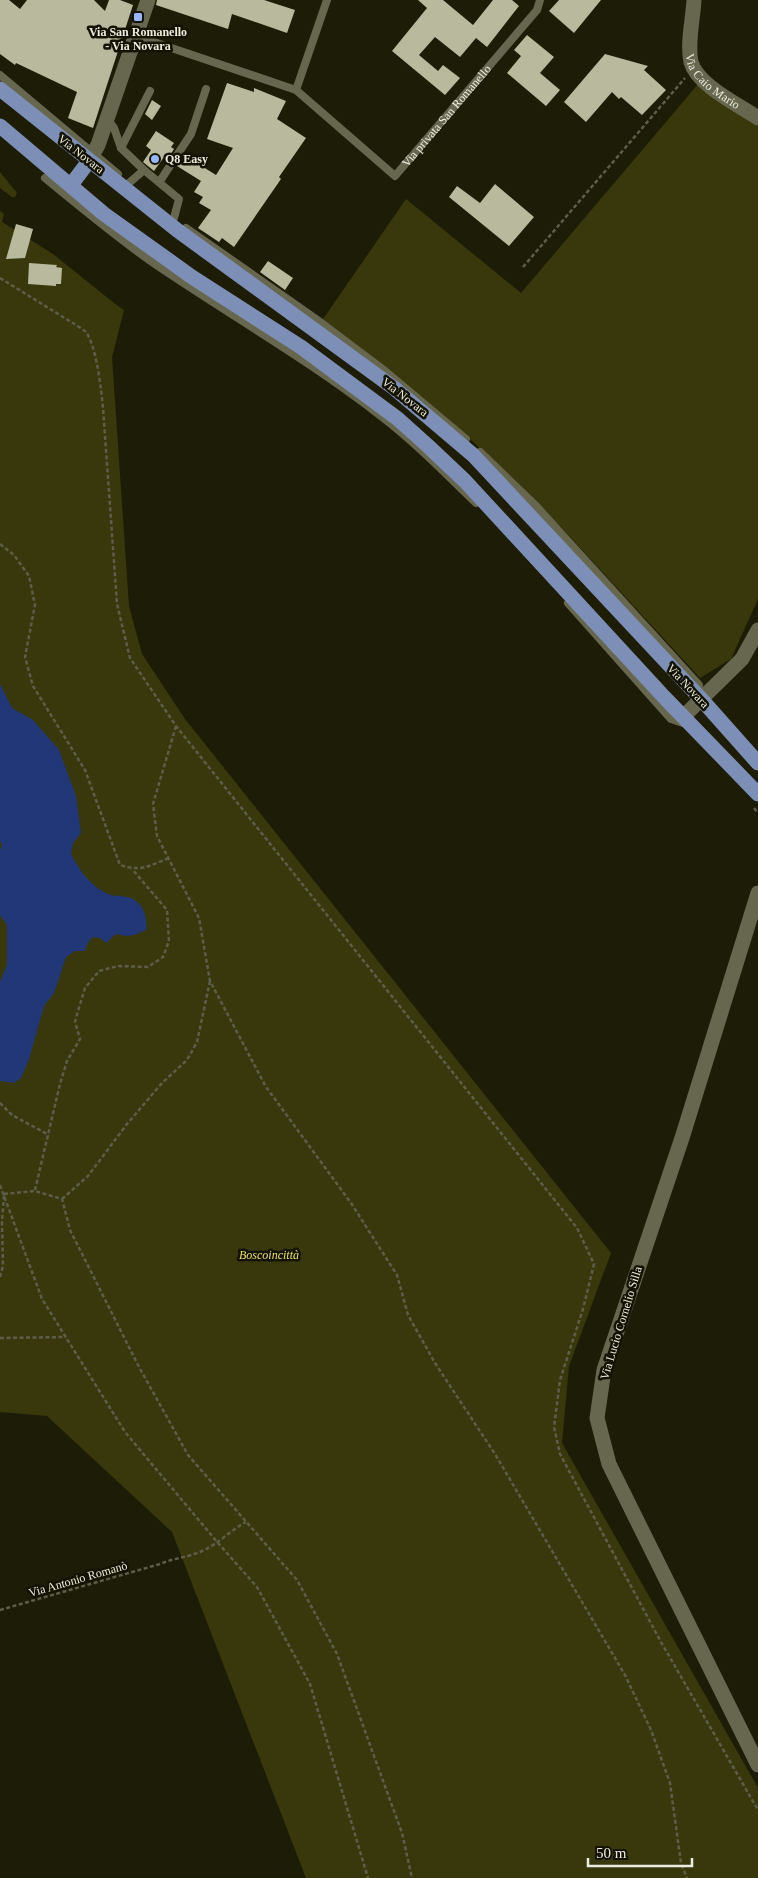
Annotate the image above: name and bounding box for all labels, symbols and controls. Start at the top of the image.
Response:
marker: Via San Romanello - Via Novara [132,11,144,23]
place label: Via San Romanello - Via Novara [89,25,187,53]
street label: Via Caio Mario [683,53,742,112]
street label: Via privata San Romanello [399,62,494,170]
street label: Via Novara [55,132,107,177]
place label: Q8 Easy [165,152,208,166]
marker: Q8 Easy [149,153,161,165]
street label: Via Novara [379,375,431,420]
street label: Via Novara [664,661,712,711]
park label: Boscoincittà [239,1248,299,1262]
street label: Via Lucio Cornelio Silla [597,1264,645,1381]
street label: Via Antonio Romanò [27,1558,129,1600]
scale bar [588,1836,692,1868]
text: 50 m [596,1845,627,1861]

